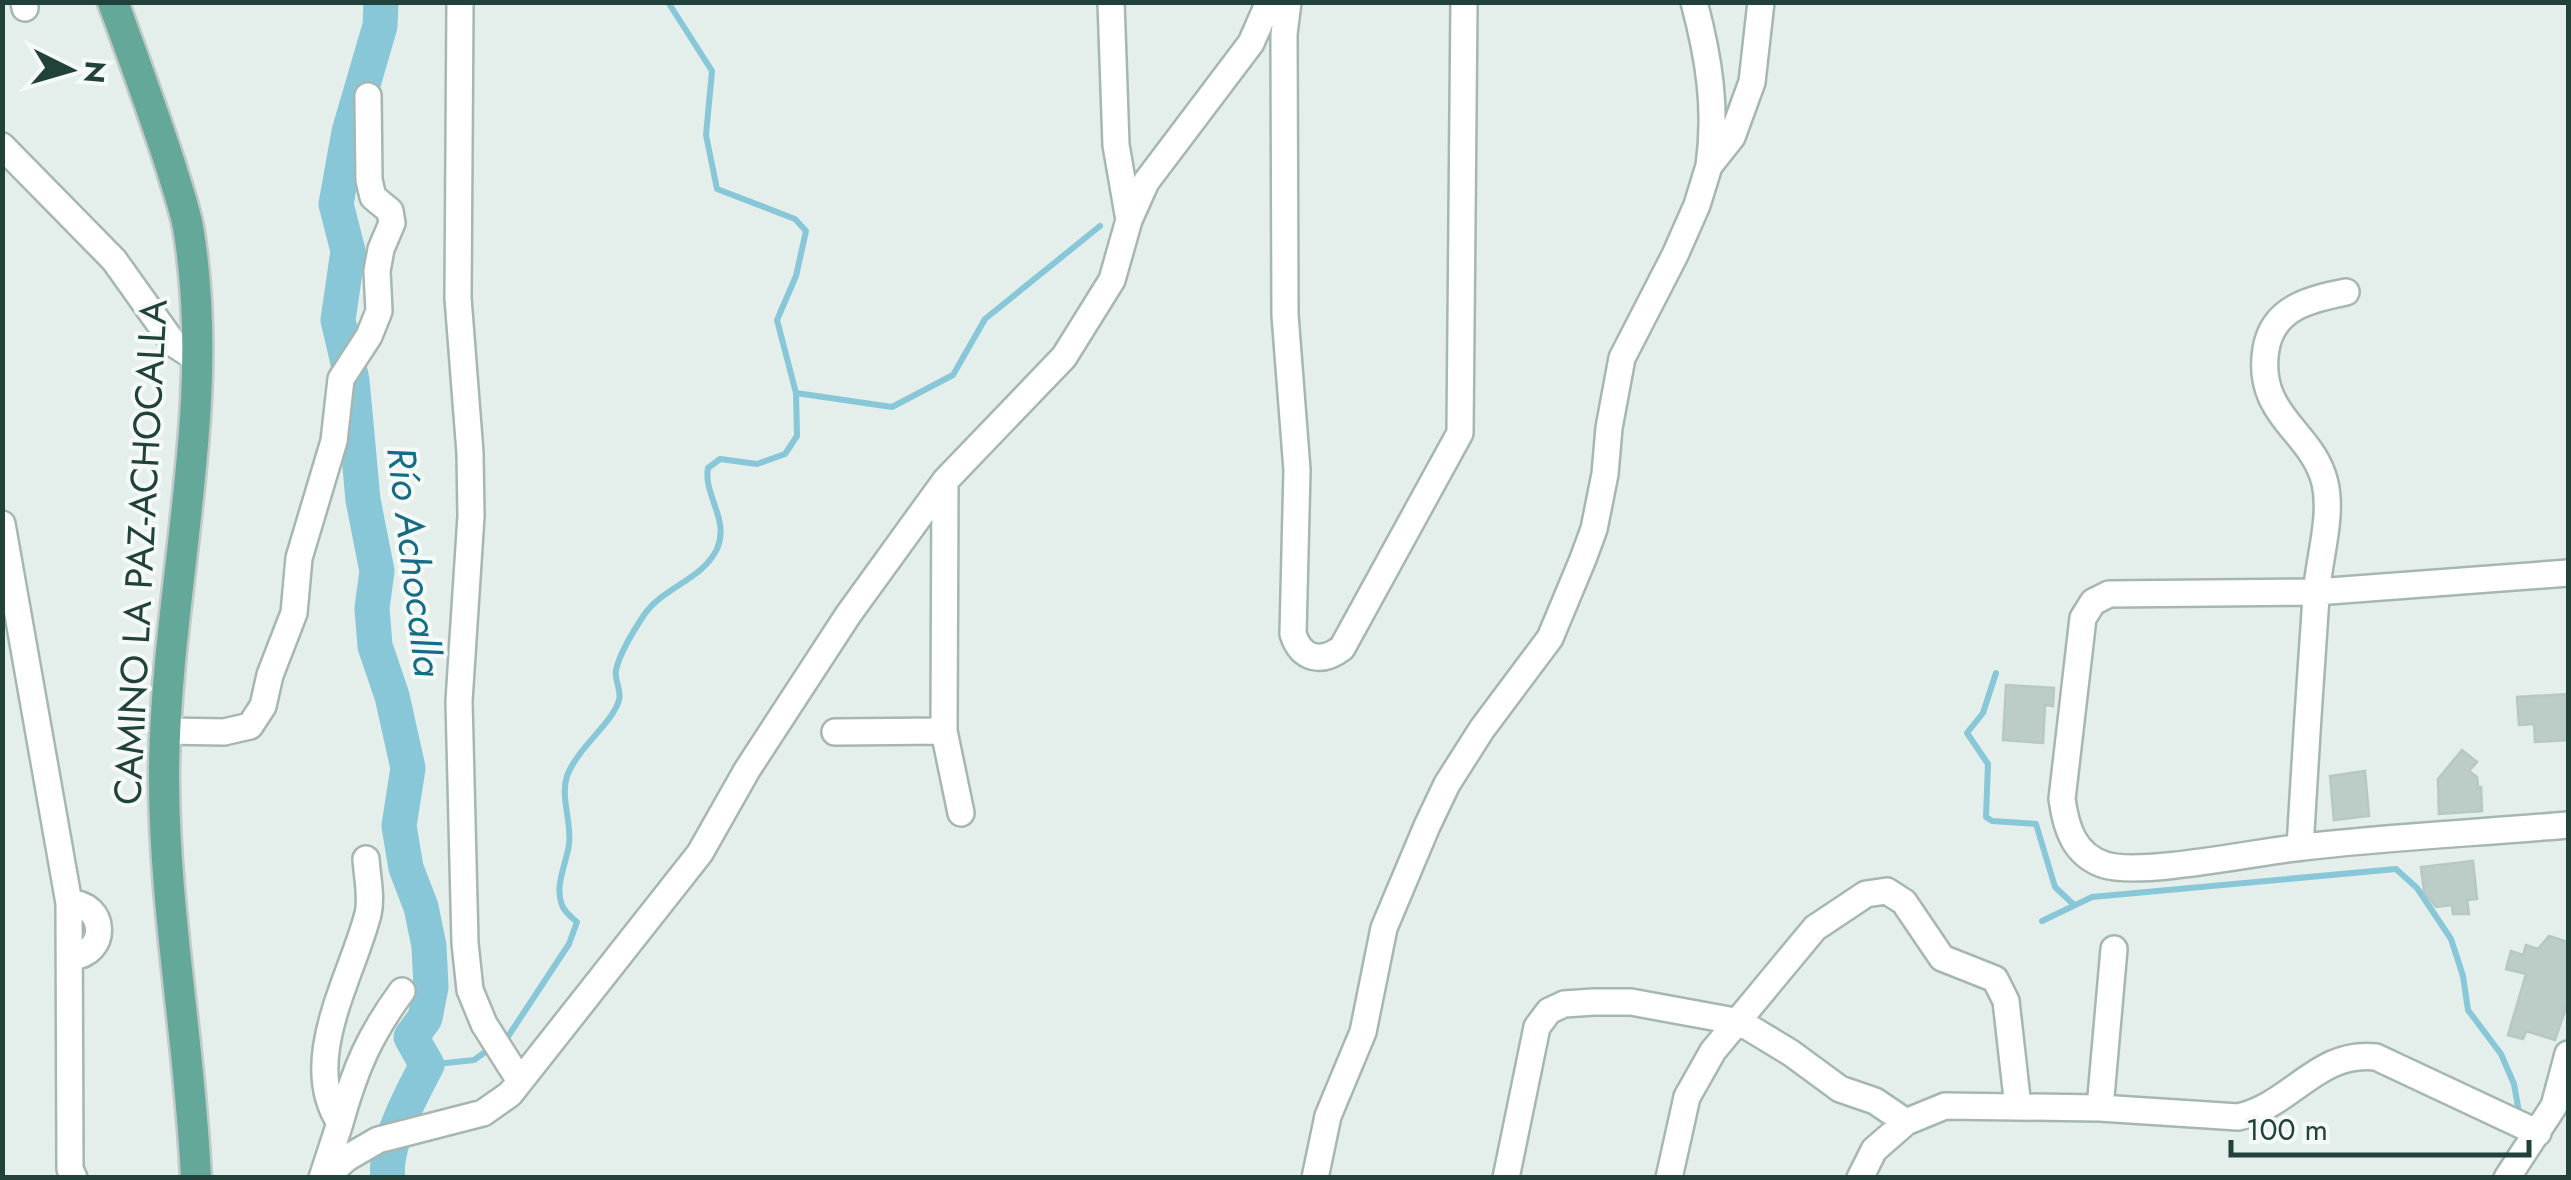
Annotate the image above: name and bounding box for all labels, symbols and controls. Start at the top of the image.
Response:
north arrow [20,20,120,120]
text: N [73,59,116,85]
street label: CAMINO LA PAZ-ACHOCALLA [99,298,181,806]
water label: Río Achocalla [372,444,458,680]
scale bar [2231,1095,2528,1157]
text: 100 m [2246,1108,2328,1151]

